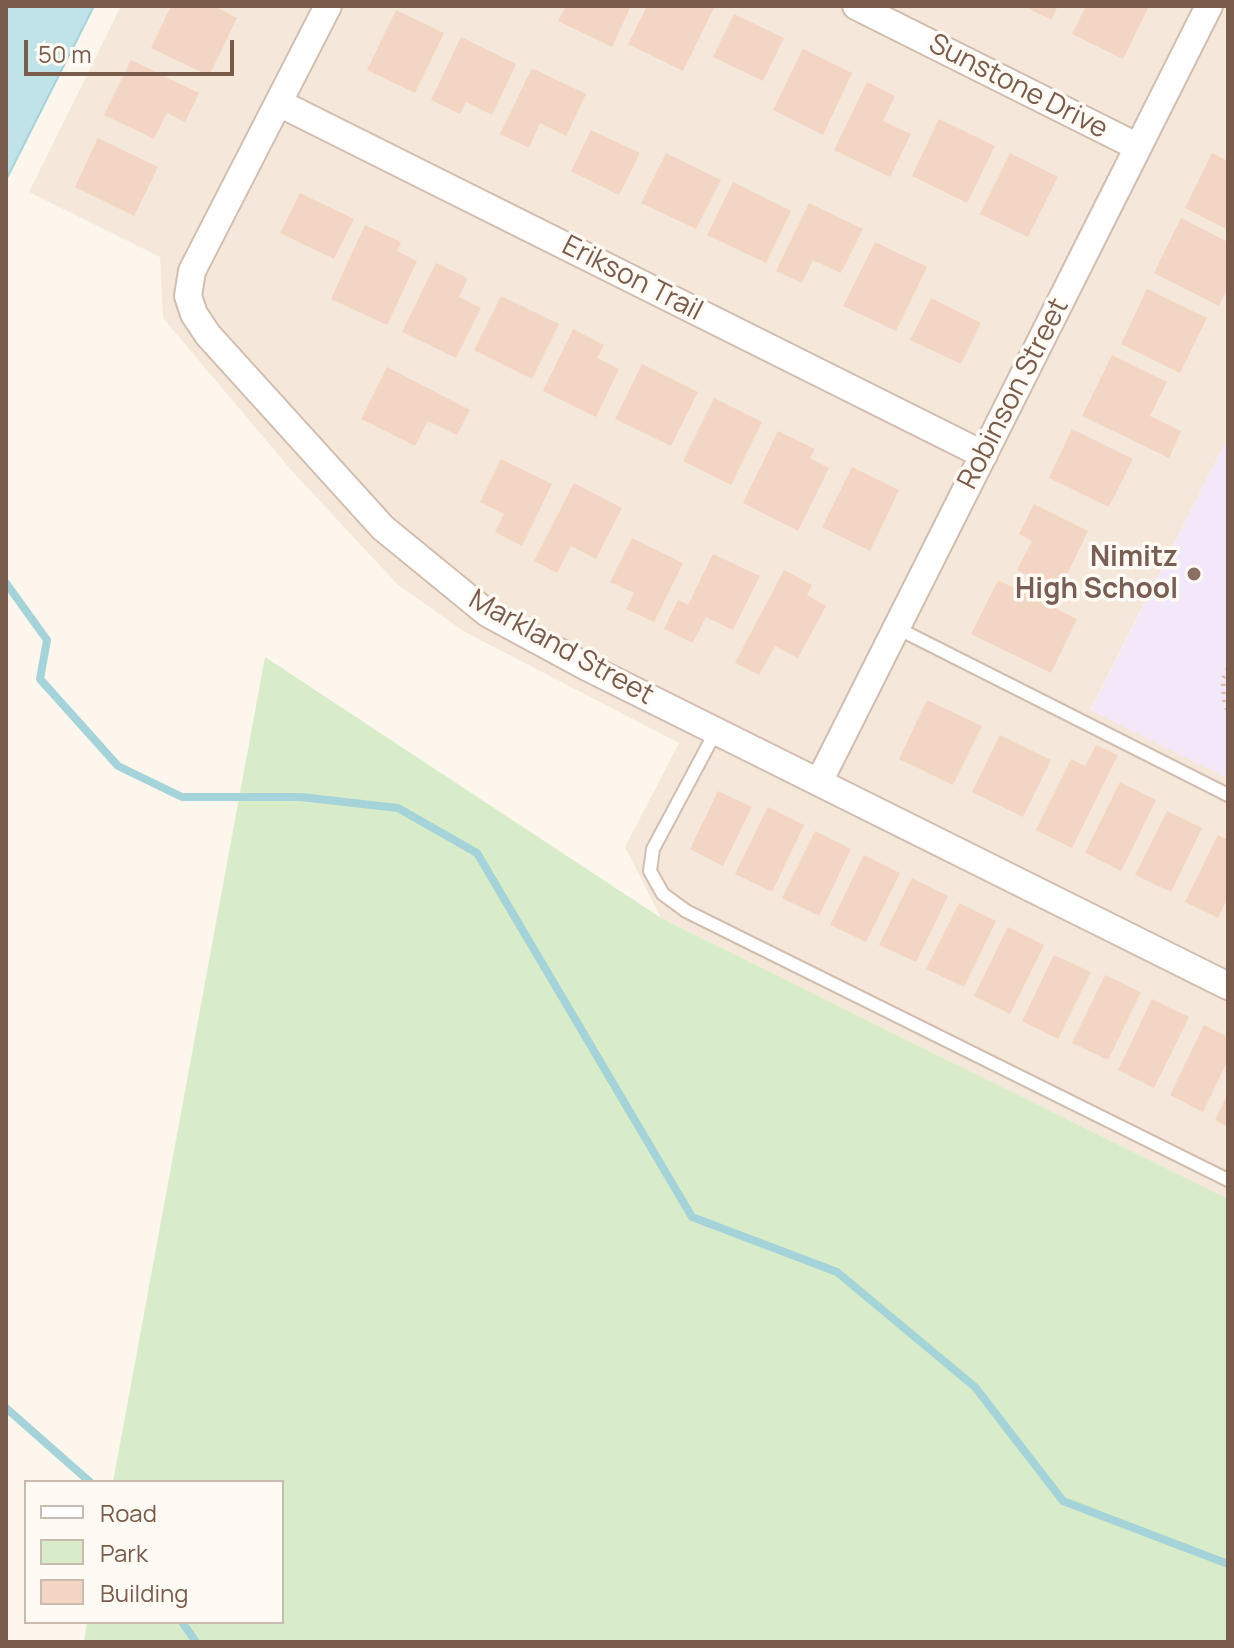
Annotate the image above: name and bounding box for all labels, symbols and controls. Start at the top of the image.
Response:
scale bar [28,24,238,74]
street label: Sunstone Drive [923,27,1113,147]
text: 50 m [38,37,92,70]
street label: Erikson Trail [556,229,708,329]
street label: Robinson Street [951,293,1077,495]
place label: Nimitz High School [1015,541,1178,607]
marker: Nimitz High School [1185,565,1203,583]
street label: Markland Street [463,583,659,713]
legend [24,1480,284,1624]
text: Road [100,1496,157,1529]
text: Park [100,1536,148,1569]
text: Building [100,1576,188,1609]

